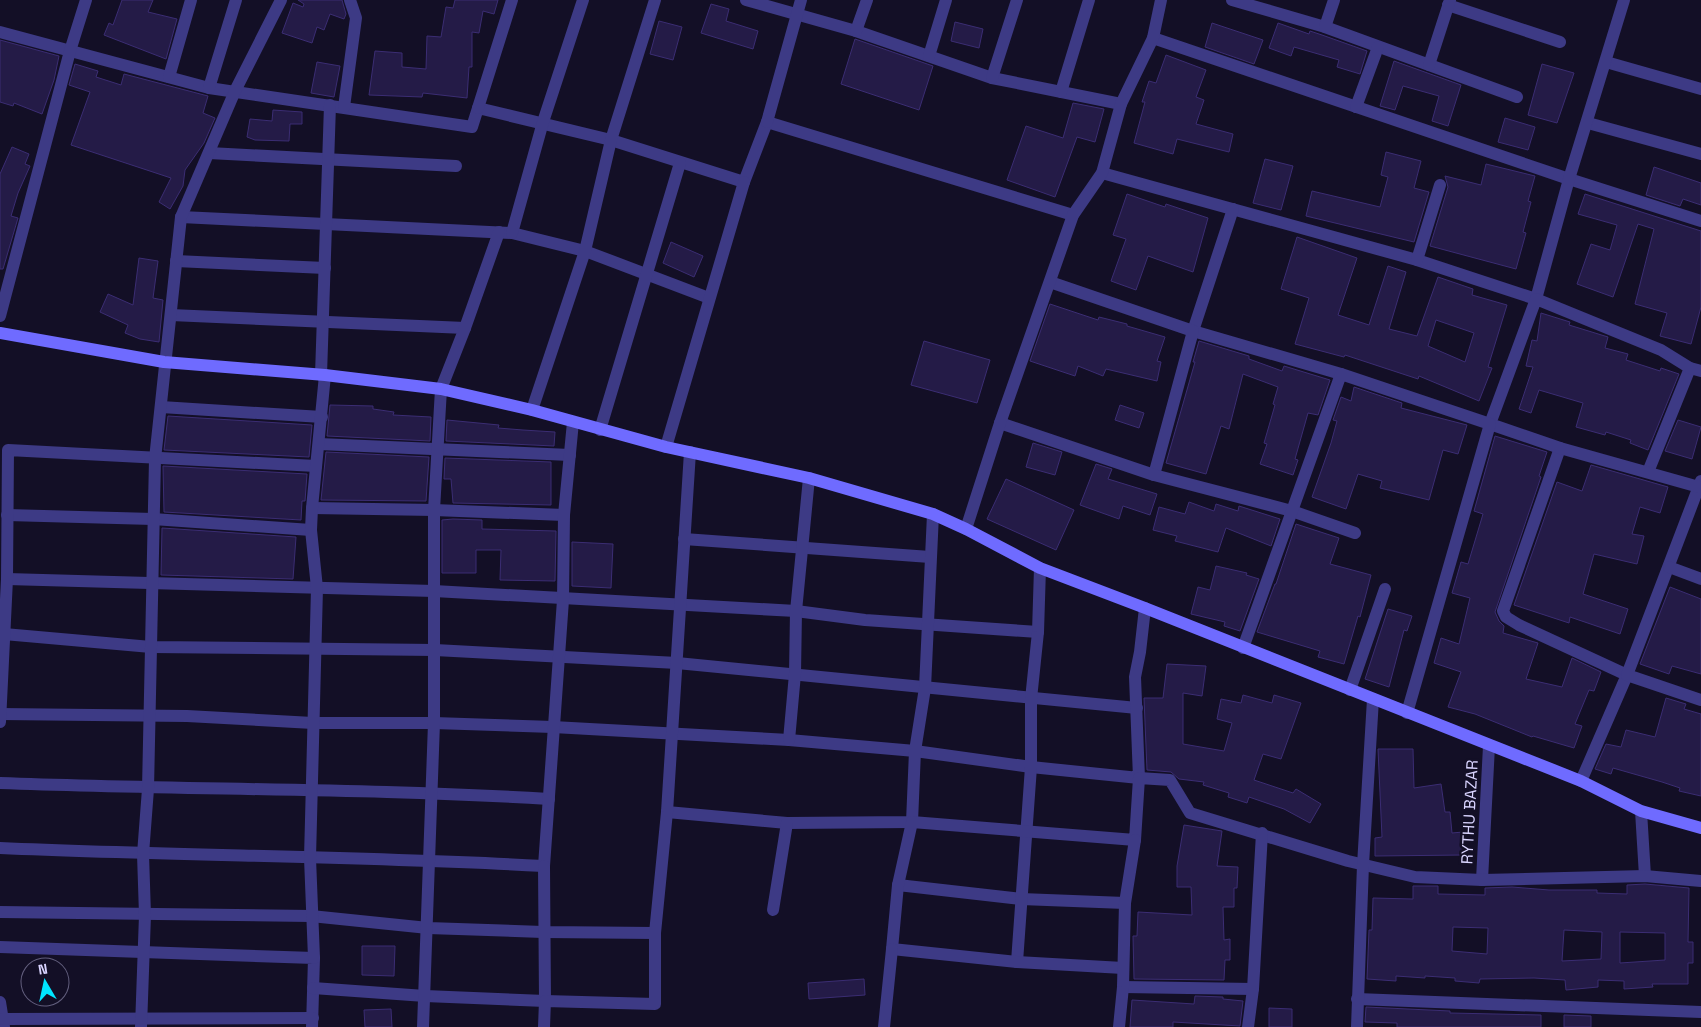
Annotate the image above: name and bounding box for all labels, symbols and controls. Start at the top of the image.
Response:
street label: RYTHU BAZAR [1456,759,1483,865]
north arrow [20,957,70,1007]
text: N [37,960,49,979]

